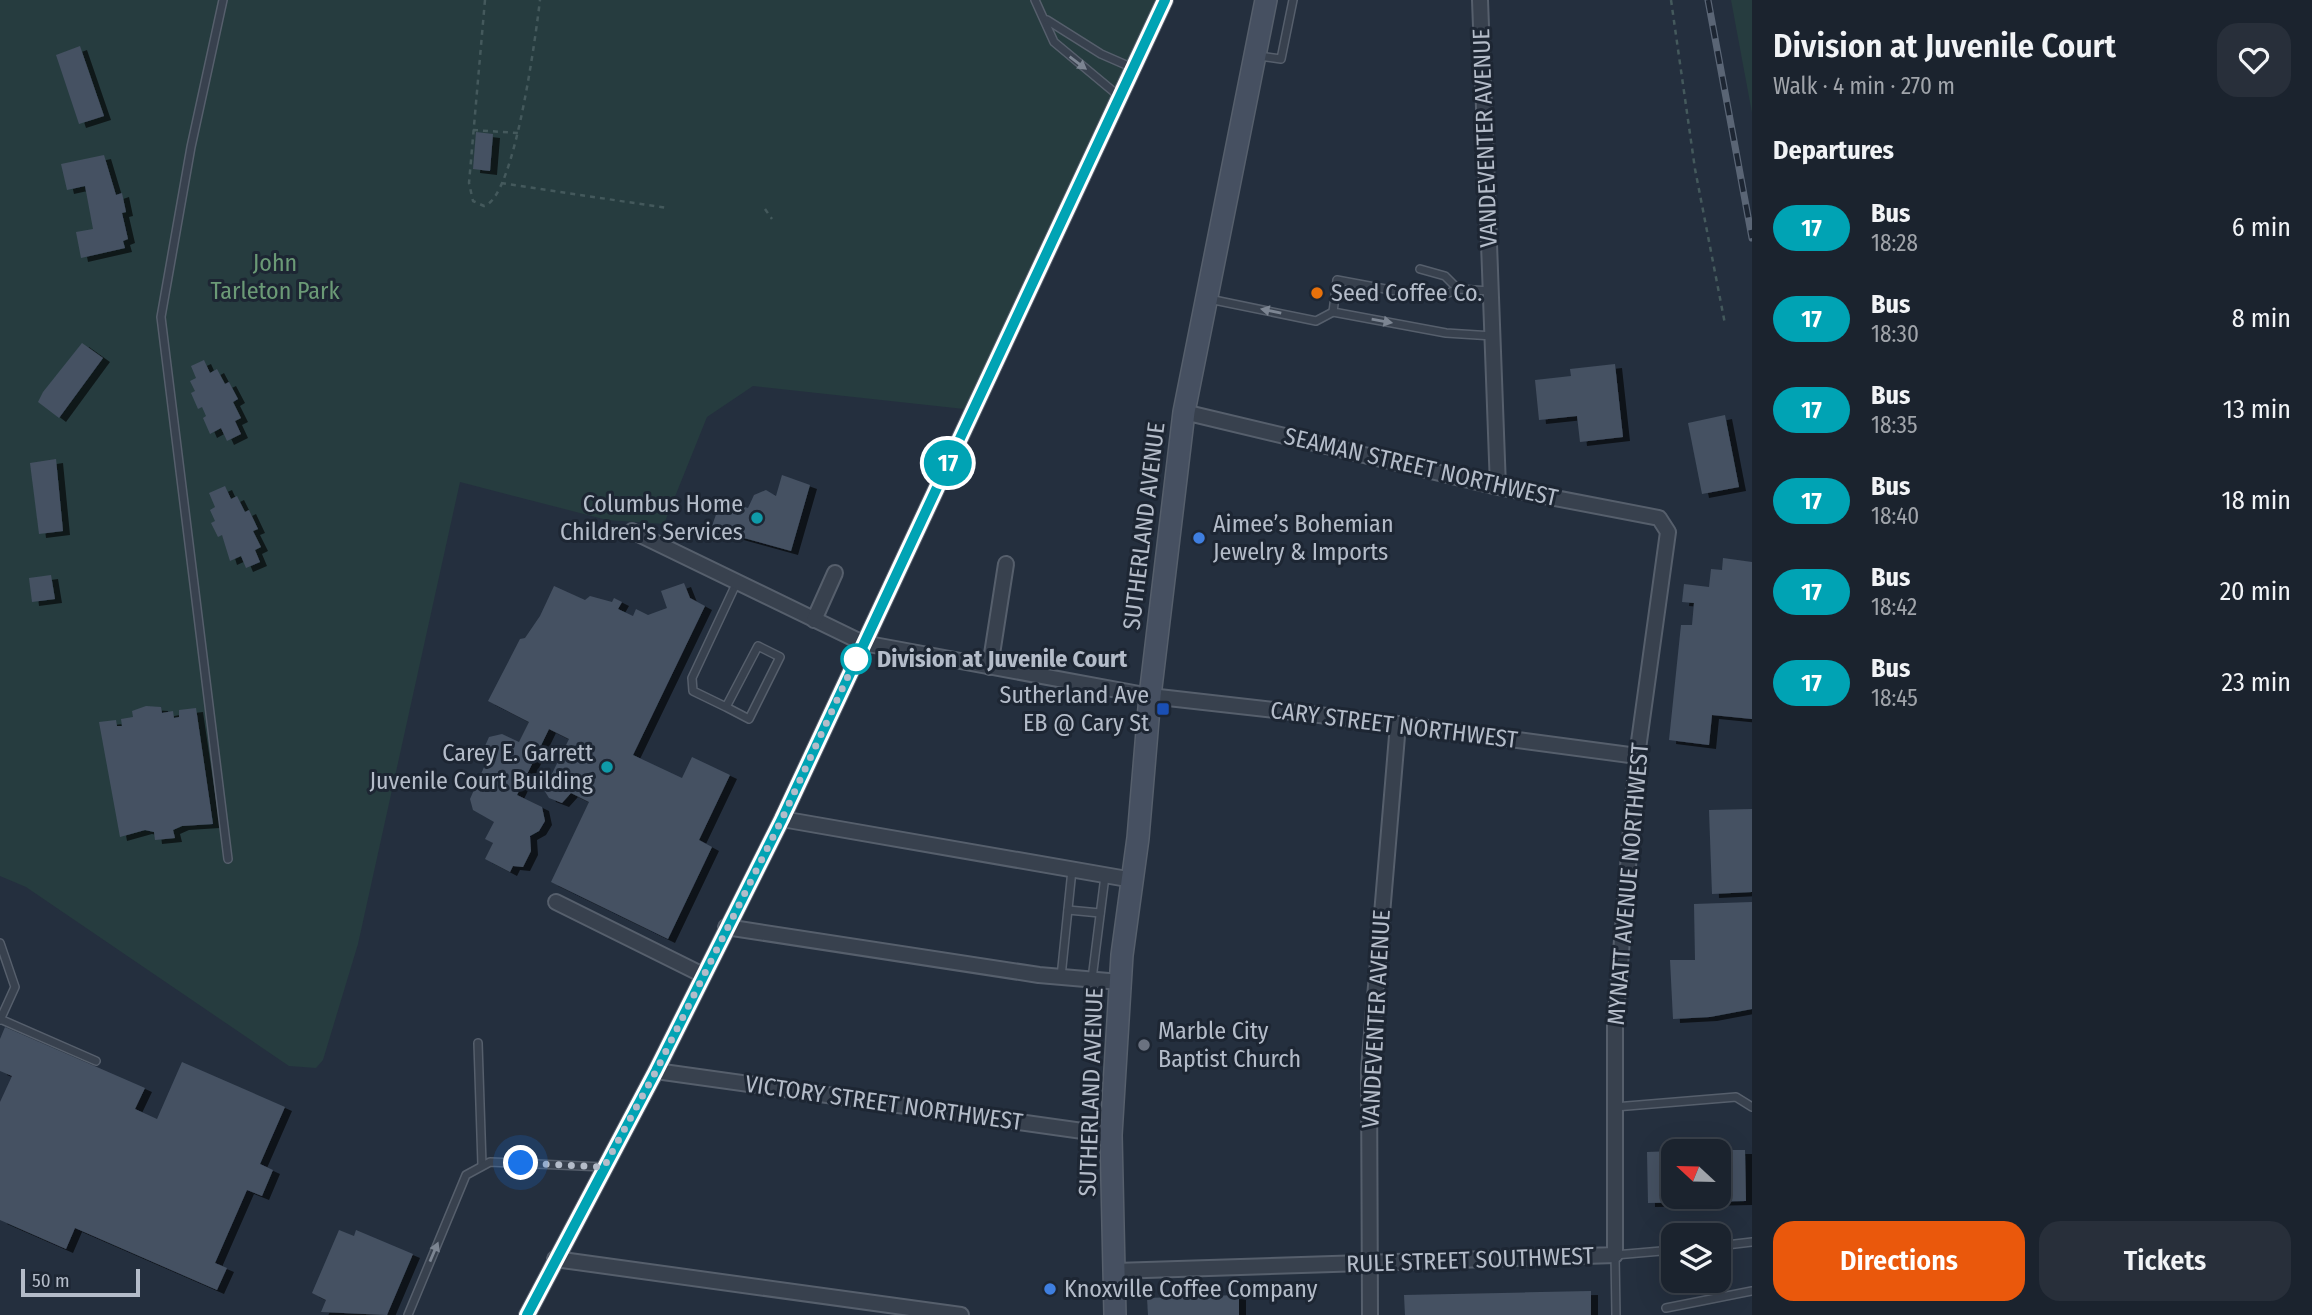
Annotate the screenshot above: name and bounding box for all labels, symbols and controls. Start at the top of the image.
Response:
button: heart [2217,23,2291,97]
text: Division at Juvenile Court [1773,26,2116,66]
street label: VANDEVENTER AVENUE [1467,28,1503,248]
one-way arrow [1069,55,1087,69]
text: Walk · 4 min · 270 m [1773,72,1955,100]
text: Departures [1773,135,1894,166]
text: Bus [1871,198,1910,229]
text: 6 min [2232,212,2291,243]
text: 17 [1801,214,1822,242]
text: 18:28 [1871,229,1918,257]
park label: John Tarleton Park [210,249,340,305]
place label: Seed Coffee Co. [1331,279,1482,307]
marker: Seed Coffee Co. [1309,285,1325,301]
text: Bus [1871,289,1910,320]
text: 8 min [2232,303,2291,334]
text: 17 [1801,305,1822,333]
one-way arrow [1260,306,1282,317]
one-way arrow [1371,316,1393,327]
text: 18:30 [1871,320,1919,348]
text: Bus [1871,380,1910,411]
text: 13 min [2223,394,2291,425]
text: 17 [1801,396,1822,424]
text: 18:35 [1871,411,1917,439]
street label: SUTHERLAND AVENUE [1117,421,1171,631]
street label: SEAMAN STREET NORTHWEST [1281,422,1561,512]
line badge: 17 [916,440,979,486]
text: 17 [938,449,958,477]
text: Bus [1871,471,1910,502]
text: 18 min [2222,485,2291,516]
text: 17 [1801,487,1822,515]
place label: Columbus Home Children's Services [560,490,743,546]
text: 18:40 [1871,502,1919,530]
marker: Columbus Home Children's Services [749,510,765,526]
place label: Aimee’s Bohemian Jewelry & Imports [1213,510,1394,566]
marker: Aimee’s Bohemian Jewelry & Imports [1191,530,1207,546]
text: Bus [1871,562,1910,593]
text: 20 min [2220,576,2291,607]
text: 17 [1801,578,1822,606]
text: 18:42 [1871,593,1917,621]
marker: Division at Juvenile Court [841,644,871,674]
place label: Division at Juvenile Court [877,645,1128,673]
text: Bus [1871,653,1910,684]
text: 23 min [2222,667,2291,698]
text: 17 [1801,669,1822,697]
place label: Sutherland Ave EB @ Cary St [1000,681,1149,737]
text: 18:45 [1871,684,1918,712]
street label: CARY STREET NORTHWEST [1269,696,1519,754]
marker: Sutherland Ave EB @ Cary St [1155,701,1171,717]
place label: Carey E. Garrett Juvenile Court Building [370,739,594,795]
street label: MYNATT AVENUE NORTHWEST [1602,742,1654,1026]
marker: Carey E. Garrett Juvenile Court Building [599,759,615,775]
street label: VANDEVENTER AVENUE [1356,909,1396,1129]
street label: SUTHERLAND AVENUE [1073,987,1109,1197]
place label: Marble City Baptist Church [1158,1017,1301,1073]
marker: Marble City Baptist Church [1136,1037,1152,1053]
street label: VICTORY STREET NORTHWEST [743,1070,1025,1136]
north arrow [1661,1139,1731,1209]
map controls [1661,1139,1731,1293]
your location [503,1145,538,1180]
button: Directions [1773,1221,2025,1301]
button: Tickets [2039,1221,2291,1301]
button: layers [1661,1223,1731,1293]
one-way arrow [428,1242,440,1262]
street label: RULE STREET SOUTHWEST [1346,1242,1594,1278]
scale bar [21,1266,140,1298]
text: 50 m [32,1269,70,1292]
place label: Knoxville Coffee Company [1064,1275,1318,1303]
marker: Knoxville Coffee Company [1042,1281,1058,1297]

